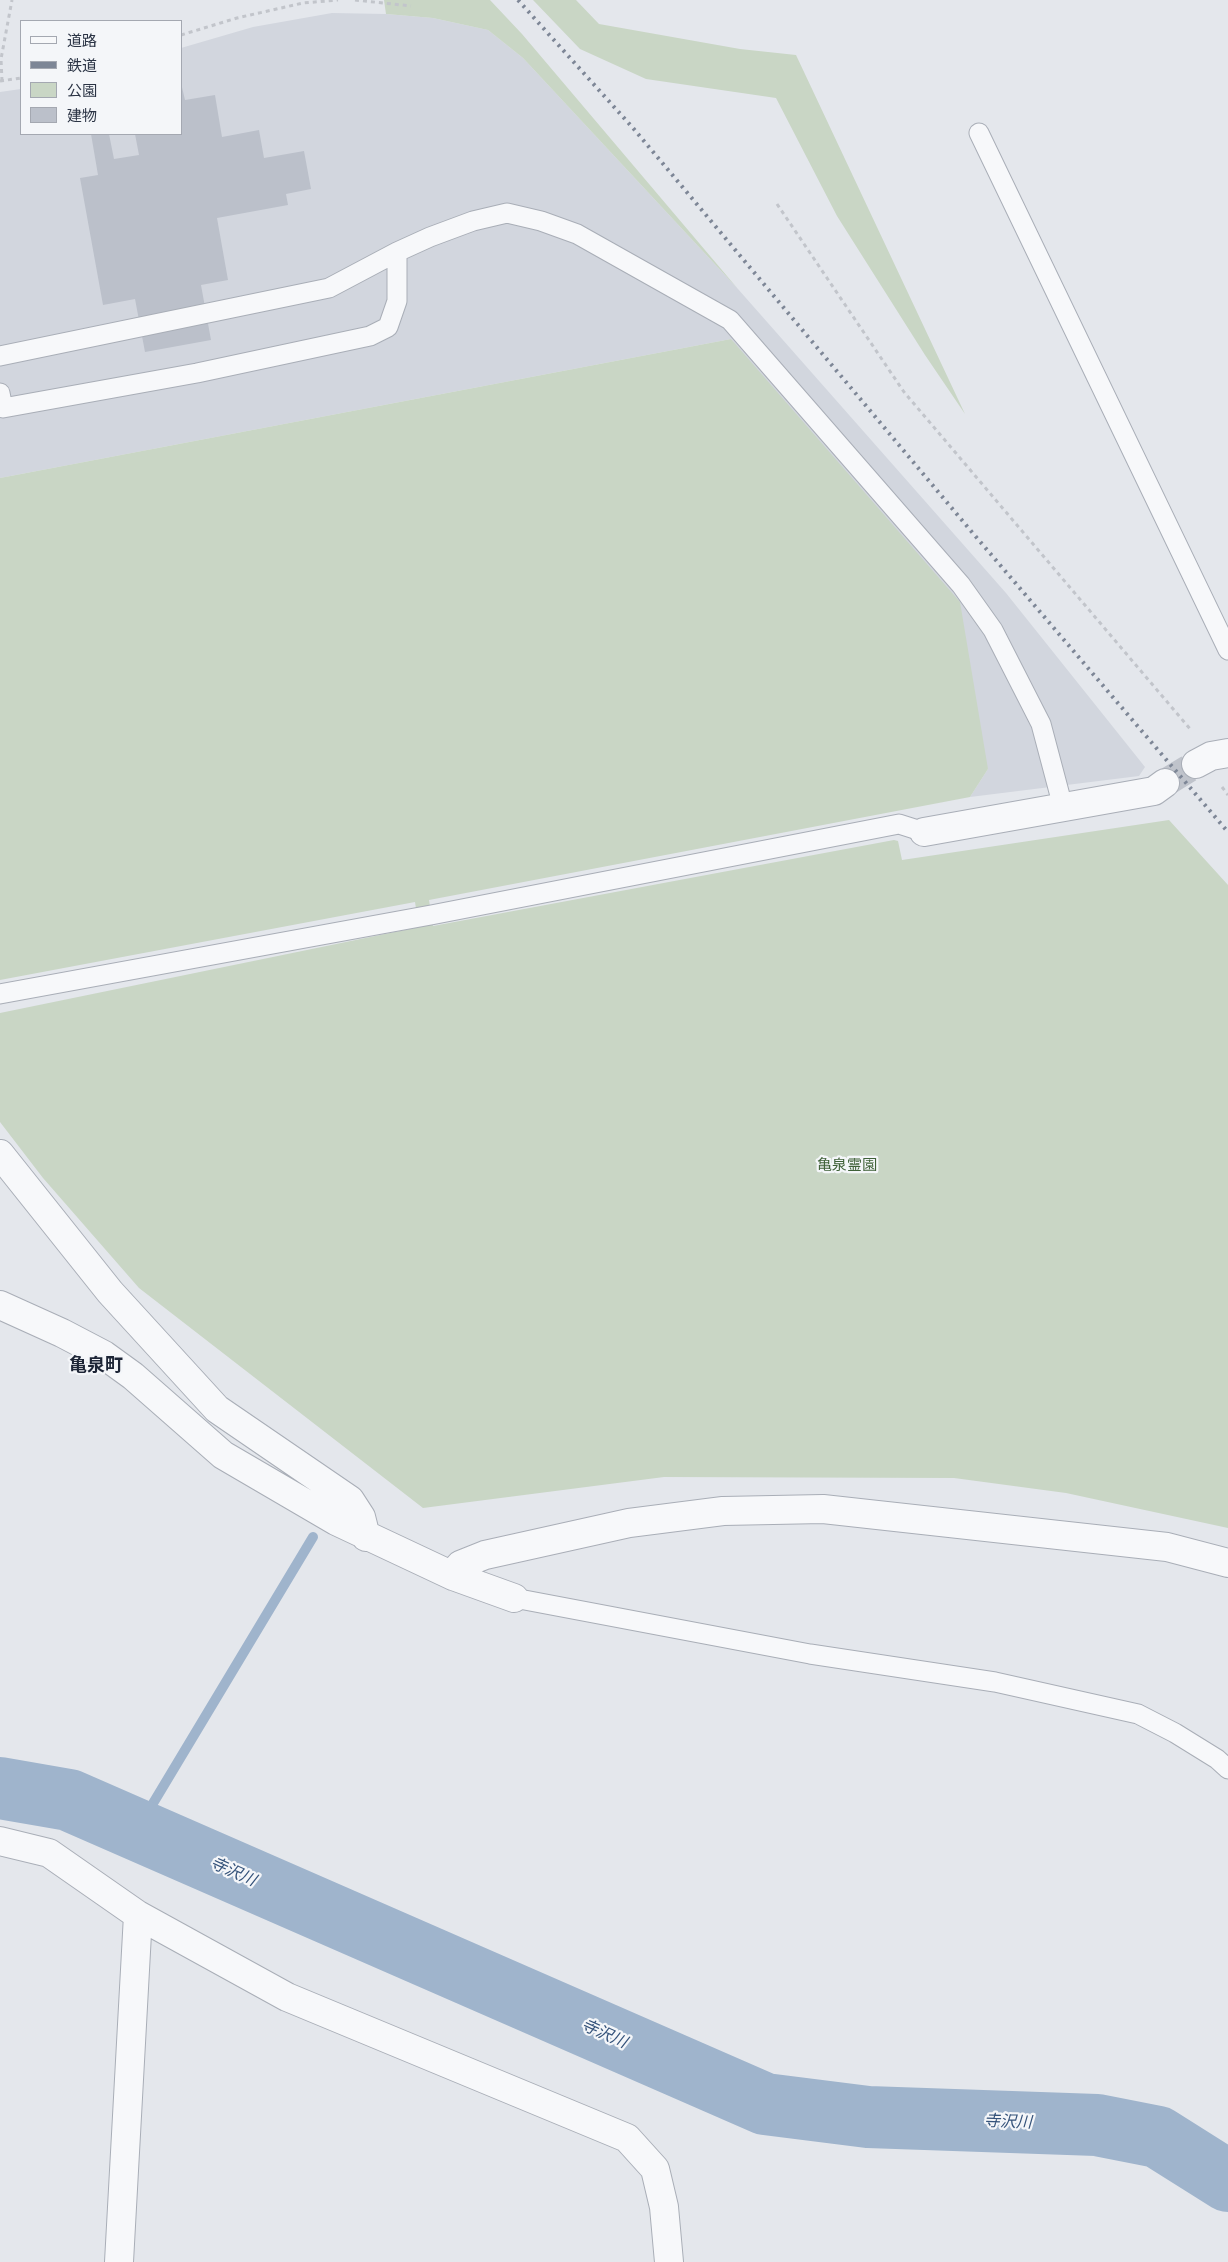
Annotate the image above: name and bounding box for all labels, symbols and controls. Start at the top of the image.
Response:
legend [20,20,182,135]
text: 道路 [67,31,97,50]
text: 鉄道 [67,56,97,75]
text: 公園 [67,81,97,100]
text: 建物 [67,106,97,125]
park label: 亀泉霊園 [817,1157,877,1175]
district label: 亀泉町 [69,1355,123,1377]
water label: 寺沢川 [207,1853,259,1891]
water label: 寺沢川 [578,2015,630,2053]
water label: 寺沢川 [984,2112,1032,2132]

